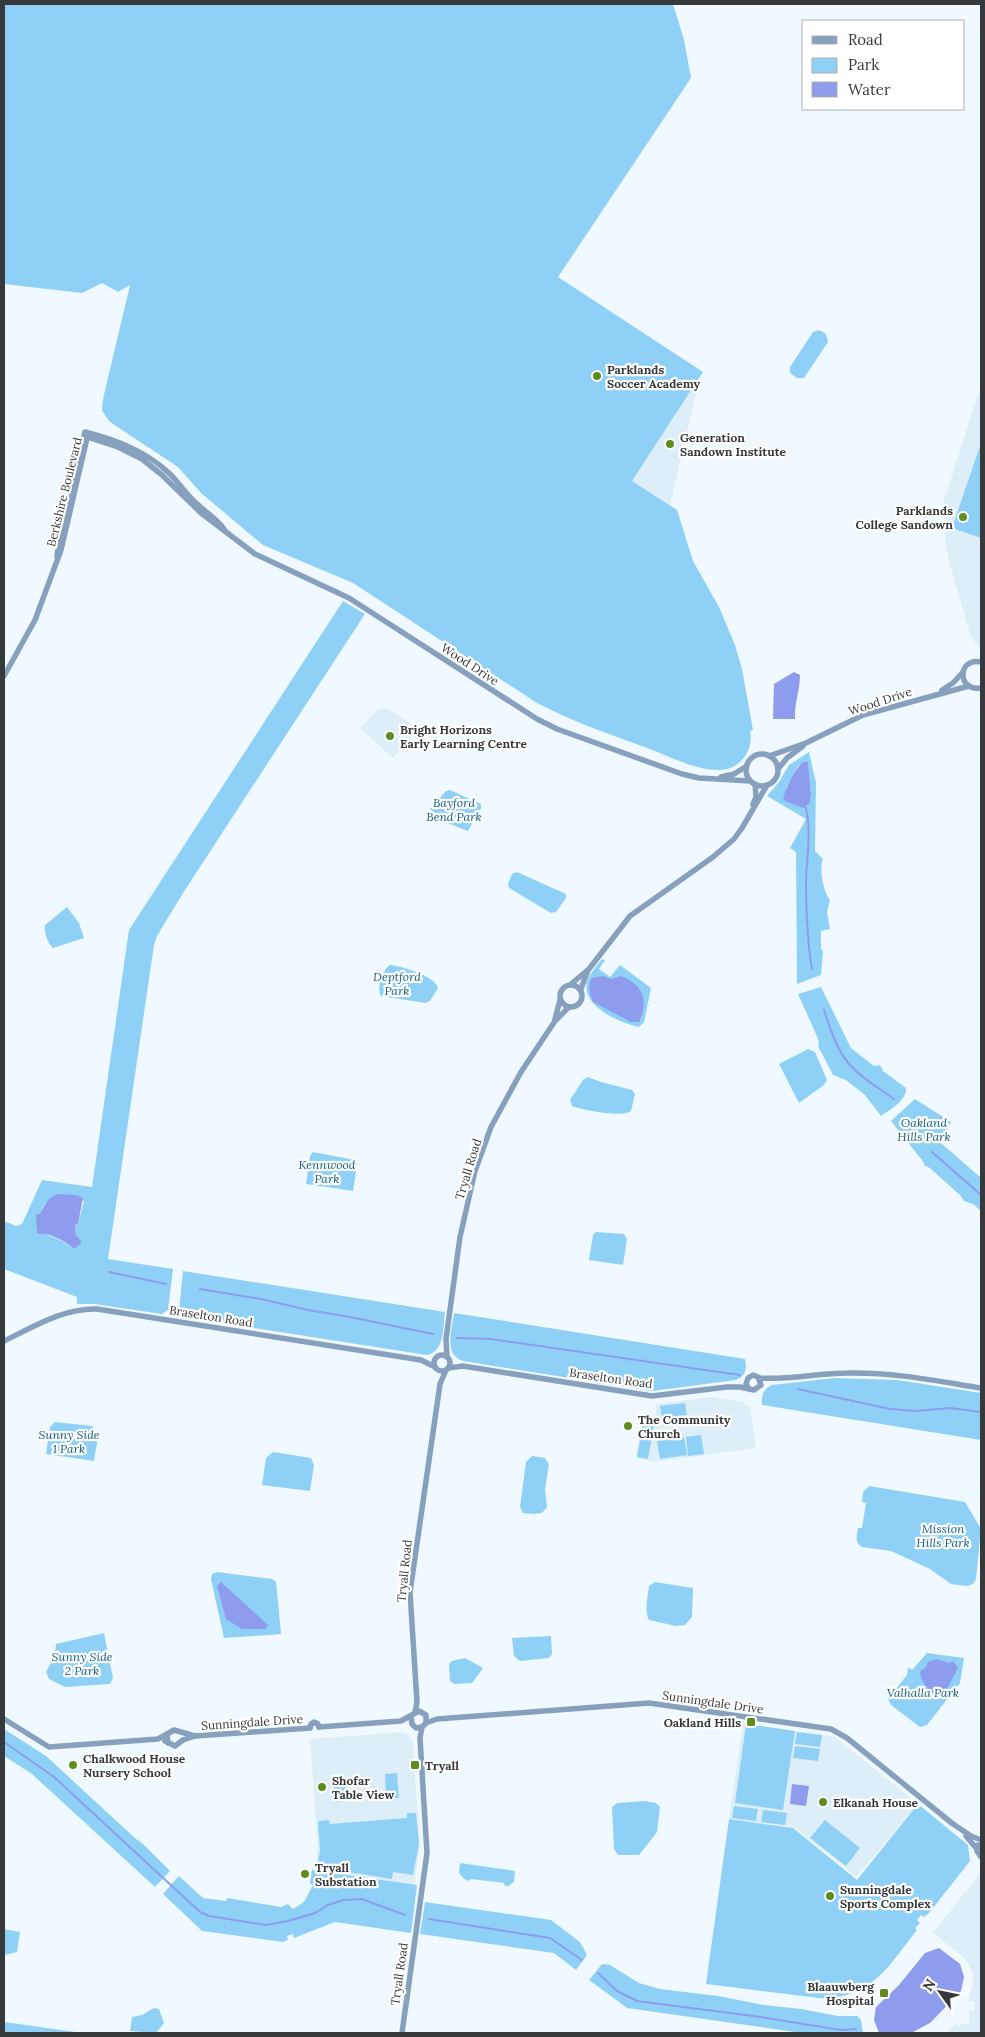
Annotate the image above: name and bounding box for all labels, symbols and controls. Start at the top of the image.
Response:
legend [802,20,965,110]
text: Road [848,30,883,49]
text: Park [848,55,879,74]
text: Water [848,80,891,99]
place label: Parklands Soccer Academy [607,362,701,391]
marker: Parklands Soccer Academy [591,370,603,382]
place label: Generation Sandown Institute [680,430,787,459]
street label: Berkshire Boulevard [43,436,85,548]
marker: Generation Sandown Institute [664,438,676,450]
place label: Parklands College Sandown [855,503,953,532]
marker: Parklands College Sandown [957,511,969,523]
street label: Wood Drive [438,640,502,688]
street label: Wood Drive [846,684,914,718]
place label: Bright Horizons Early Learning Centre [400,722,528,751]
marker: Bright Horizons Early Learning Centre [384,730,396,742]
park label: Bayford Bend Park [426,795,482,824]
park label: Deptford Park [373,969,421,998]
park label: Oakland Hills Park [897,1115,951,1144]
street label: Tryall Road [452,1137,484,1201]
park label: Kennwood Park [299,1157,356,1186]
street label: Braselton Road [168,1302,254,1330]
street label: Braselton Road [568,1365,654,1391]
place label: The Community Church [638,1412,731,1441]
marker: The Community Church [622,1420,634,1432]
park label: Sunny Side 1 Park [38,1427,100,1456]
park label: Mission Hills Park [916,1521,970,1550]
street label: Tryall Road [393,1539,415,1603]
park label: Sunny Side 2 Park [51,1649,113,1678]
park label: Valhalla Park [887,1685,959,1700]
street label: Sunningdale Drive [661,1687,765,1717]
street label: Sunningdale Drive [201,1711,304,1733]
place label: Oakland Hills [664,1715,741,1730]
marker: Oakland Hills [745,1716,757,1728]
place label: Chalkwood House Nursery School [83,1751,186,1780]
place label: Tryall [425,1758,459,1773]
marker: Chalkwood House Nursery School [67,1759,79,1771]
marker: Tryall [409,1759,421,1771]
place label: Shofar Table View [332,1773,394,1802]
marker: Shofar Table View [316,1781,328,1793]
place label: Elkanah House [833,1795,919,1810]
marker: Elkanah House [817,1796,829,1808]
place label: Tryall Substation [315,1860,377,1889]
marker: Tryall Substation [299,1868,311,1880]
place label: Sunningdale Sports Complex [840,1882,931,1911]
marker: Sunningdale Sports Complex [824,1890,836,1902]
street label: Tryall Road [387,1942,411,2006]
north arrow [915,1967,965,2017]
text: N [919,1975,940,1994]
place label: Blaauwberg Hospital [807,1979,875,2008]
marker: Blaauwberg Hospital [878,1987,890,1999]

